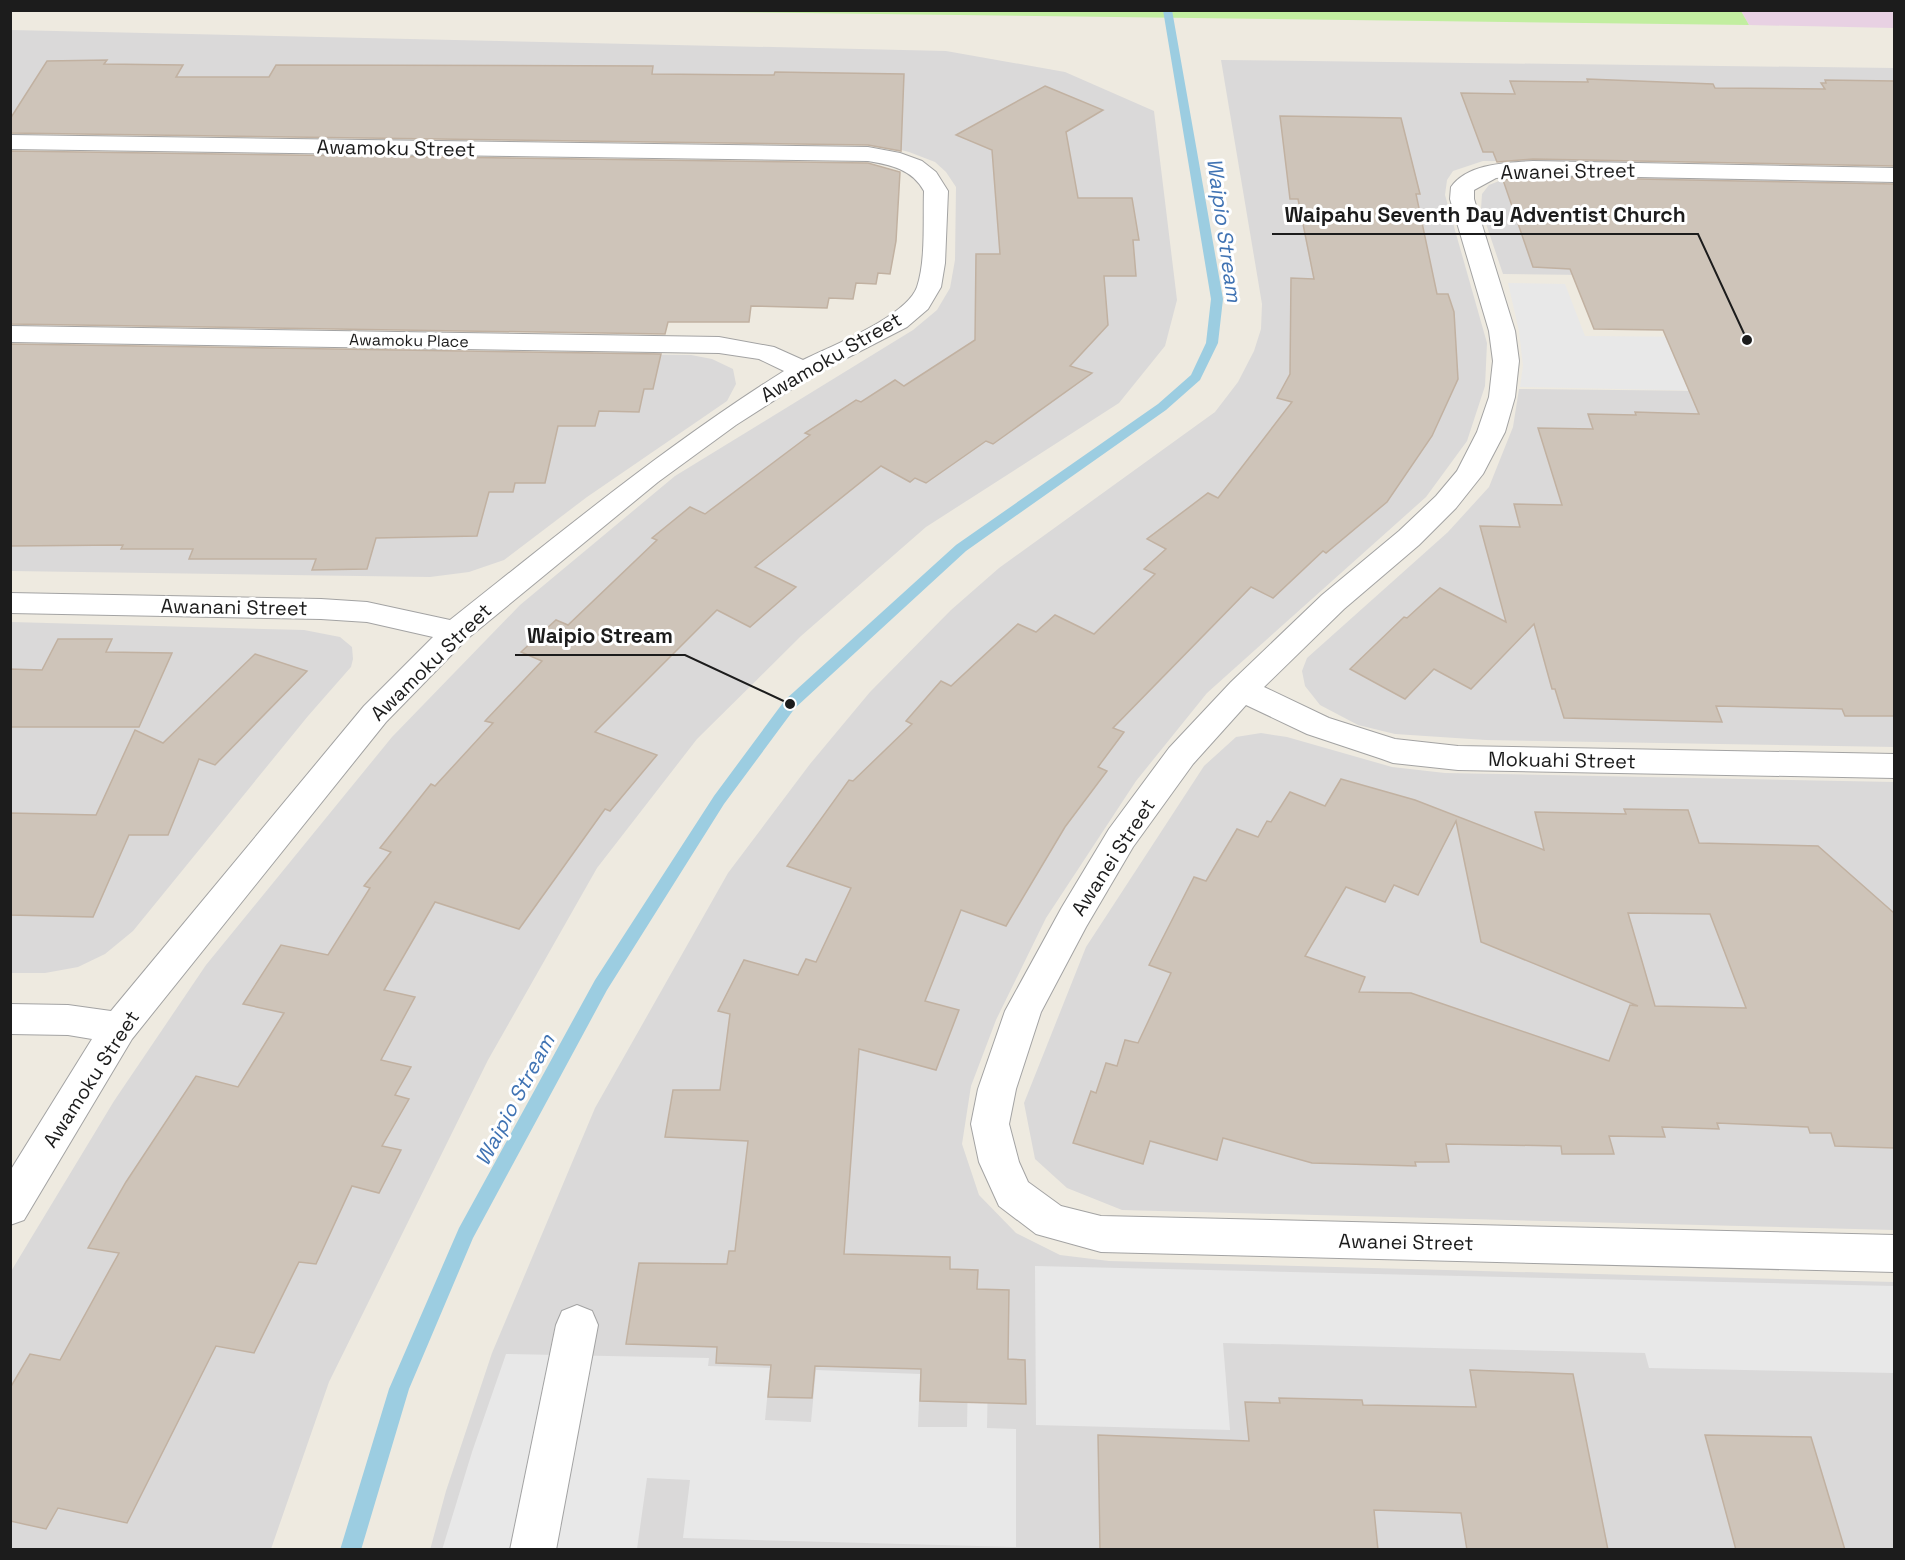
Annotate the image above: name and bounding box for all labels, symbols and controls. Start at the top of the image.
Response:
street label: Awamoku Street [316,134,476,162]
water label: Waipio Stream [1201,156,1248,305]
street label: Awanei Street [1500,157,1636,185]
callout: Waipahu Seventh Day Adventist Church [1272,195,1698,234]
text: Waipahu Seventh Day Adventist Church [1284,201,1686,228]
street label: Awamoku Street [756,306,906,408]
street label: Awamoku Place [349,329,469,352]
street label: Awanani Street [160,593,308,621]
street label: Awamoku Street [365,598,497,726]
callout: Waipio Stream [515,616,685,655]
text: Waipio Stream [527,622,673,649]
street label: Mokuahi Street [1488,746,1636,774]
street label: Awanei Street [1065,793,1161,921]
street label: Awamoku Street [37,1005,145,1153]
water label: Waipio Stream [469,1029,561,1170]
street label: Awanei Street [1338,1228,1474,1256]

